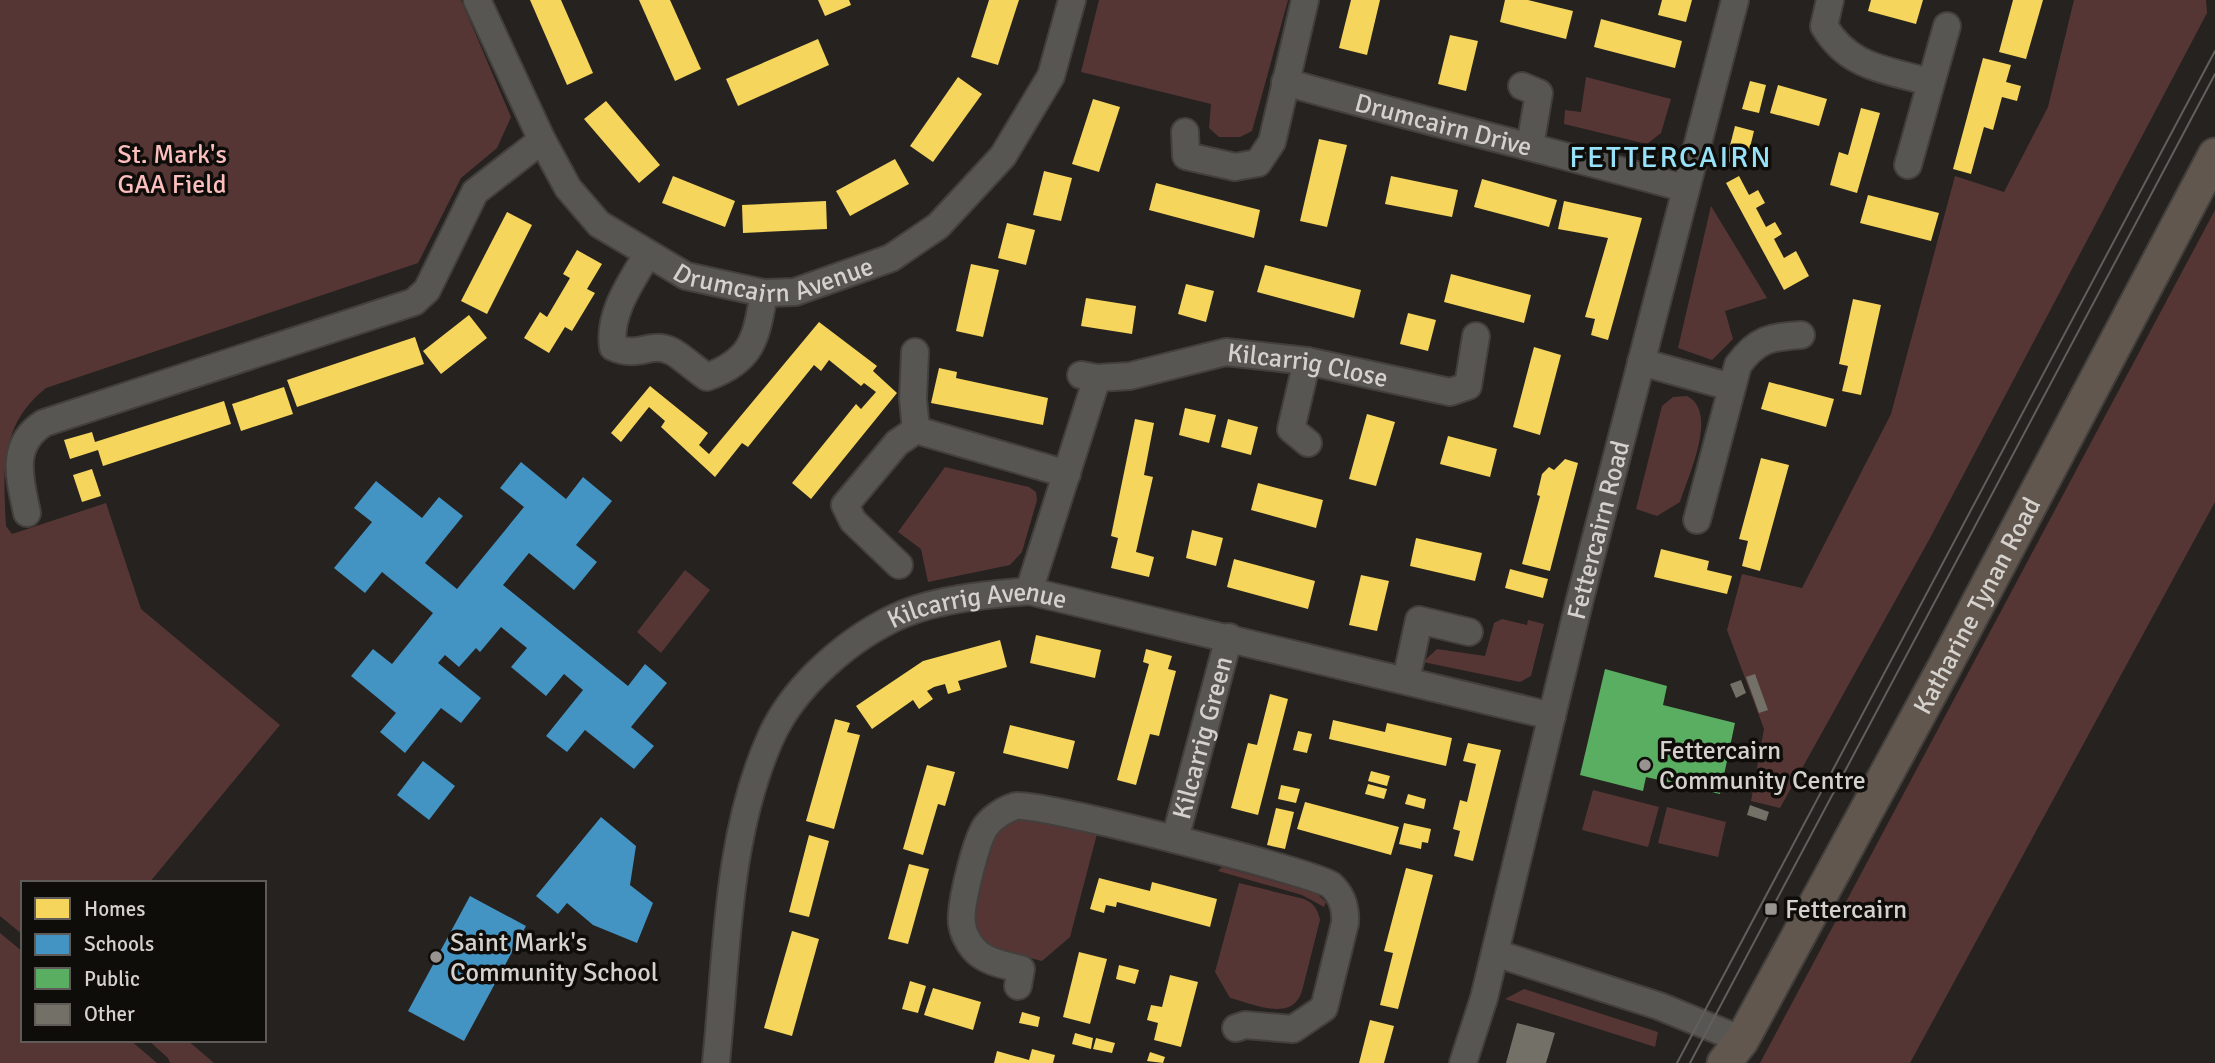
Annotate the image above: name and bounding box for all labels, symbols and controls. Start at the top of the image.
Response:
street label: Drumcairn Drive [1351,87,1535,164]
park label: St. Mark's GAA Field [117,139,227,201]
district label: FETTERCAIRN [1569,139,1773,176]
street label: Drumcairn Avenue [667,251,878,310]
street label: Kilcarrig Close [1226,337,1391,395]
street label: Fettercairn Road [1561,437,1637,623]
street label: Katharine Tynan Road [1907,492,2048,720]
street label: Kilcarrig Avenue [882,576,1070,636]
street label: Kilcarrig Green [1166,653,1240,823]
place label: Fettercairn Community Centre [1659,735,1866,797]
marker: Fettercairn Community Centre [1637,757,1653,773]
legend [21,881,266,1042]
place label: Fettercairn [1785,894,1907,926]
text: Homes [84,896,146,922]
marker: Fettercairn [1763,901,1779,917]
place label: Saint Mark's Community School [450,927,658,989]
text: Schools [84,931,154,957]
marker: Saint Mark's Community School [428,949,444,965]
text: Public [84,966,140,992]
text: Other [84,1001,135,1027]

